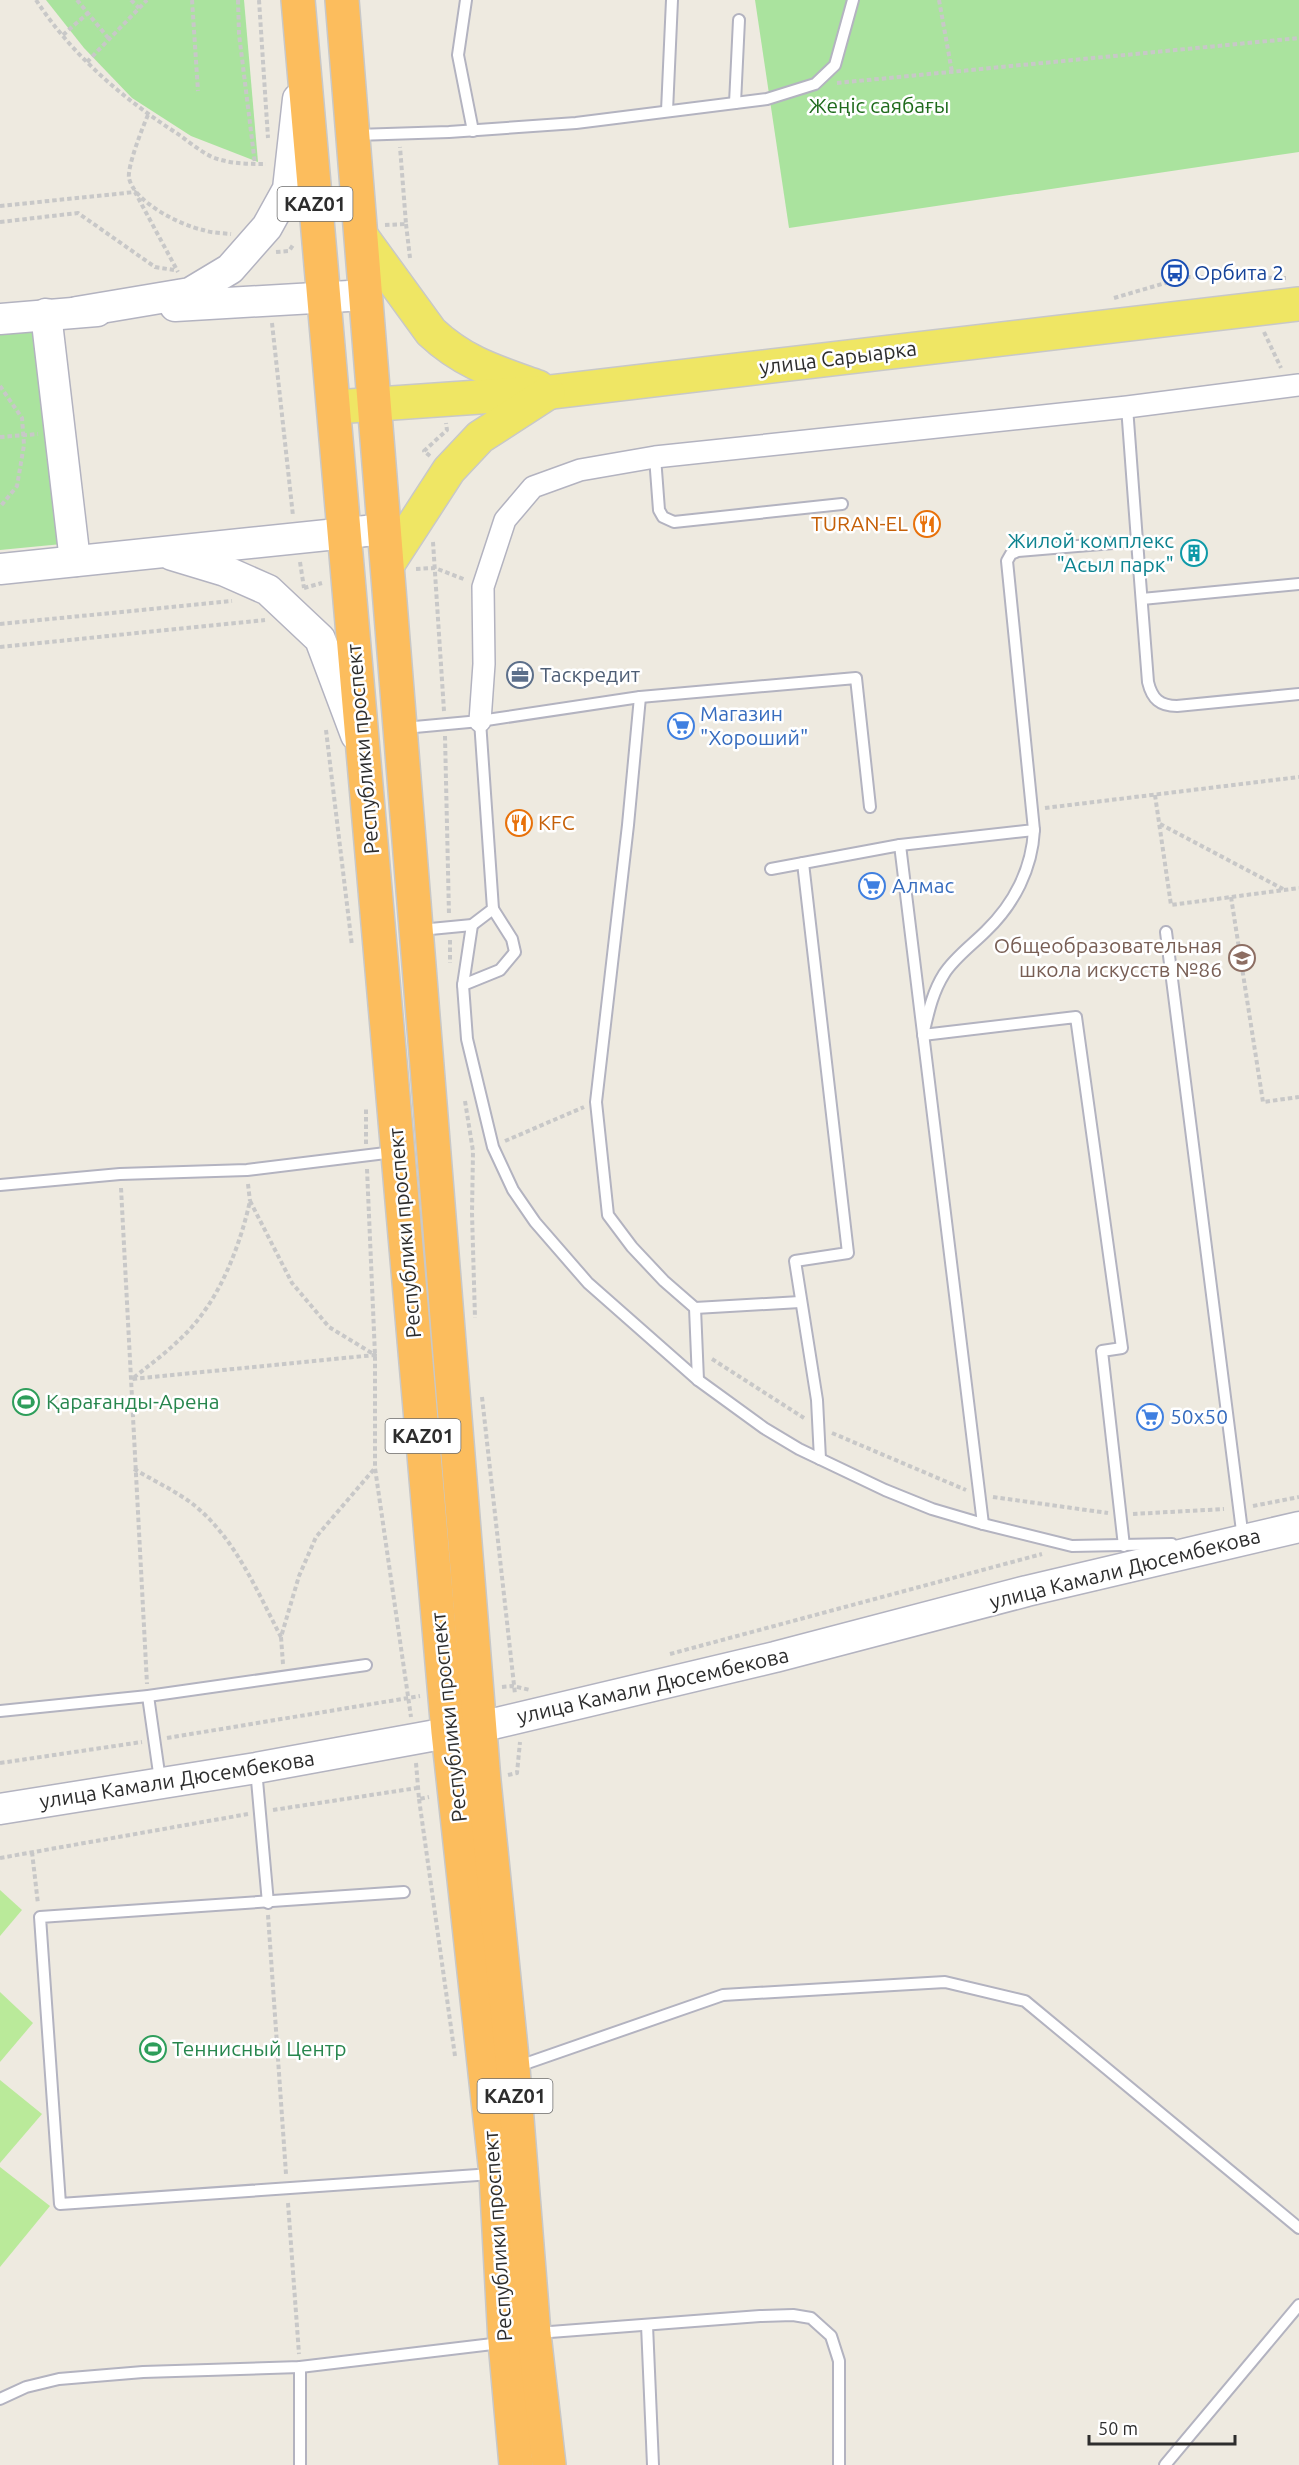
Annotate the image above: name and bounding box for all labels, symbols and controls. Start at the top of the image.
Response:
park label: Жеңіс саябағы [809,93,949,117]
road number: KАZ01 [278,187,352,221]
bus stop icon: Орбита 2 [1160,258,1190,288]
place label: Орбита 2 [1194,260,1284,284]
street label: улица Сарыарка [758,335,918,379]
restaurant icon: TURAN-EL [912,509,942,539]
place label: TURAN-EL [811,511,908,535]
place label: Жилой комплекс "Асыл парк" [1007,528,1174,576]
building icon: Жилой комплекс "Асыл парк" [1179,538,1209,568]
street label: Республики проспект [341,642,383,855]
office icon: Таскредит [505,660,535,690]
place label: Таскредит [540,662,641,686]
place label: Магазин "Хороший" [700,701,808,749]
supermarket icon: Магазин "Хороший" [666,711,696,741]
restaurant icon: KFC [504,808,534,838]
place label: KFC [538,810,575,834]
supermarket icon: Алмас [857,871,887,901]
place label: Алмас [892,873,954,897]
place label: Общеобразовательная школа искусств №86 [994,933,1222,981]
school or university icon: Общеобразовательная школа искусств №86 [1227,943,1257,973]
street label: Республики проспект [383,1126,425,1339]
sports icon: Қарағанды-Арена [11,1387,41,1417]
place label: Қарағанды-Арена [46,1389,220,1413]
supermarket icon: 50х50 [1135,1402,1165,1432]
place label: 50х50 [1170,1404,1228,1428]
road number: KАZ01 [386,1419,460,1453]
street label: улица Камали Дюсембекова [987,1523,1263,1613]
street label: Республики проспект [425,1610,471,1823]
street label: улица Камали Дюсембекова [515,1642,791,1728]
street label: улица Камали Дюсембекова [38,1745,316,1813]
sports icon: Теннисный Центр [138,2034,168,2064]
place label: Теннисный Центр [172,2036,346,2060]
road number: KАZ01 [478,2079,552,2113]
street label: Республики проспект [478,2129,516,2342]
scale bar [1089,2408,1234,2446]
text: 50 m [1098,2418,1138,2438]

